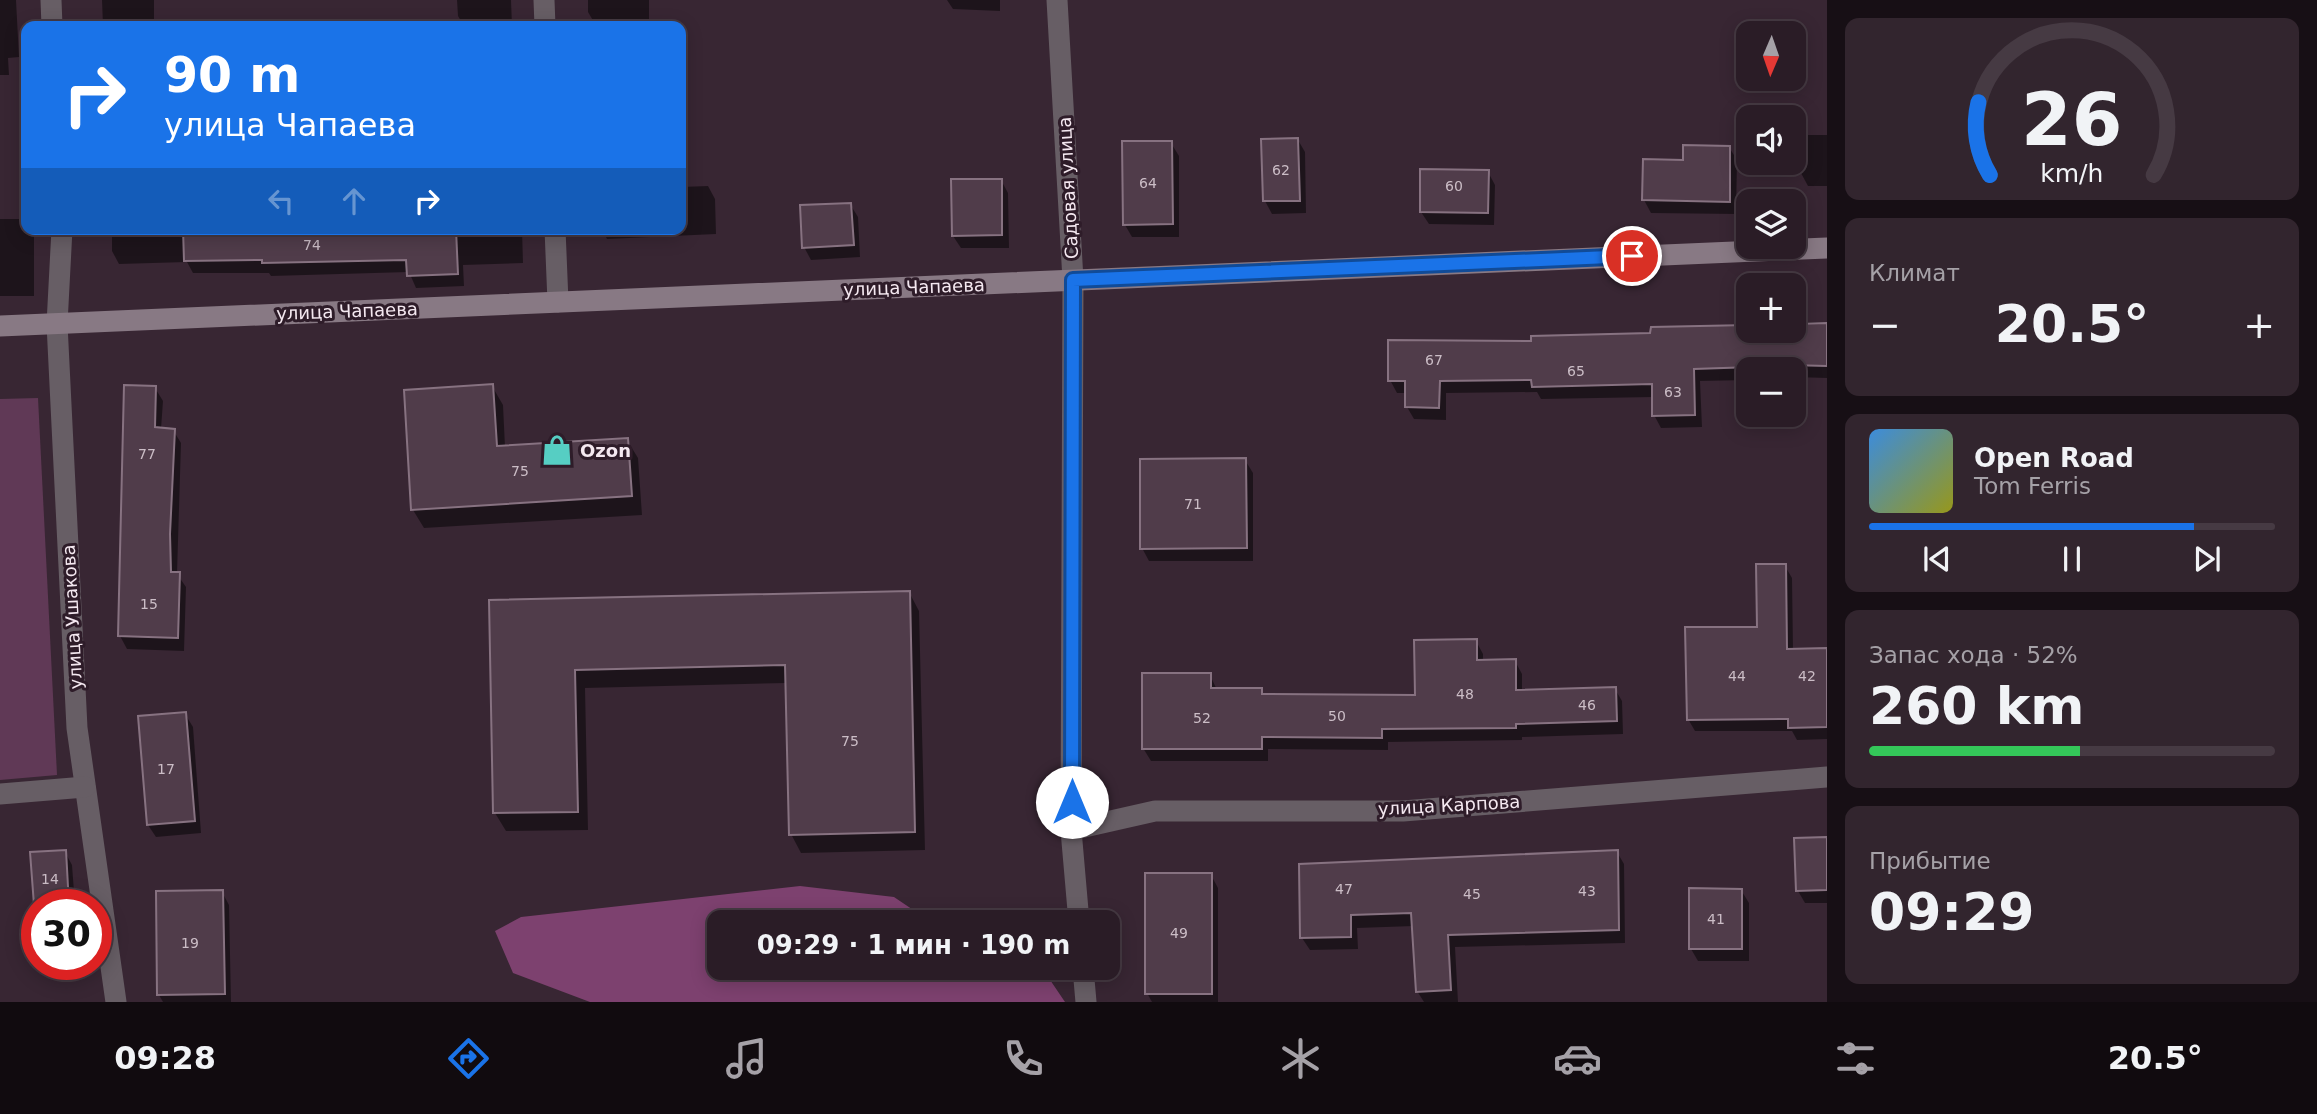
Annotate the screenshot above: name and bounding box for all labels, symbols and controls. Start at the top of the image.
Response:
north arrow [1736,21,1806,91]
map controls [1736,21,1806,427]
text: 90 m [164,47,300,104]
icon: right [49,49,140,140]
text: 26 [2021,77,2123,162]
button: sound [1736,105,1806,175]
text: улица Чапаева [164,106,416,144]
street label: Садовая улица [1054,116,1082,260]
text: km/h [2040,159,2104,188]
house number: 62 [1272,162,1290,178]
house number: 64 [1139,175,1157,191]
house number: 60 [1445,178,1463,194]
icon: left [262,182,300,220]
icon: ahead [335,182,373,220]
icon: right [408,182,446,220]
button: layers [1736,189,1806,259]
pin [1602,226,1662,286]
house number: 74 [303,237,321,253]
icon: arrive [1613,237,1651,275]
text: Климат [1869,260,1960,286]
button: + [1736,273,1806,343]
street label: улица Чапаева [843,274,985,300]
text: 20.5° [1995,294,2149,354]
street label: улица Чапаева [276,298,418,324]
text: − [1869,303,1901,347]
text: + [2243,303,2275,347]
house number: 67 [1425,352,1443,368]
button: − [1736,357,1806,427]
house number: 65 [1567,363,1585,379]
house number: 63 [1664,384,1682,400]
shop icon: Ozon [540,433,574,467]
place label: Ozon [580,440,631,461]
text: Open Road [1974,443,2134,473]
house number: 77 [138,446,156,462]
house number: 75 [511,463,529,479]
text: Tom Ferris [1974,473,2091,499]
house number: 71 [1184,496,1202,512]
icon: previous [1918,540,1956,578]
icon: pause [2053,540,2091,578]
icon: next [2188,540,2226,578]
street label: улица Ушакова [58,544,86,690]
house number: 15 [140,596,158,612]
text: Запас хода · 52% [1869,642,2078,668]
house number: 44 [1728,668,1746,684]
house number: 42 [1798,668,1816,684]
text: 260 km [1869,676,2084,736]
house number: 48 [1456,686,1474,702]
house number: 46 [1578,697,1596,713]
house number: 50 [1328,708,1346,724]
house number: 52 [1193,710,1211,726]
house number: 75 [841,733,859,749]
house number: 17 [157,761,175,777]
position arrow [1035,765,1109,839]
street label: улица Карпова [1377,791,1521,819]
text: Прибытие [1869,848,1991,874]
house number: 14 [41,871,59,887]
house number: 47 [1335,881,1353,897]
text: 09:29 [1869,882,2035,942]
house number: 43 [1578,883,1596,899]
house number: 45 [1463,886,1481,902]
speed limit sign: 30 [21,889,112,980]
house number: 41 [1707,911,1725,927]
house number: 49 [1170,925,1188,941]
text: 09:29 · 1 мин · 190 m [757,930,1070,960]
house number: 19 [181,935,199,951]
icon: directions [444,1034,493,1083]
icon: music [722,1034,771,1083]
icon: phone [999,1034,1048,1083]
icon: climate [1276,1034,1325,1083]
icon: car [1553,1034,1602,1083]
icon: filters [1831,1034,1880,1083]
text: 09:28 [114,1039,216,1077]
text: 20.5° [2108,1039,2203,1077]

